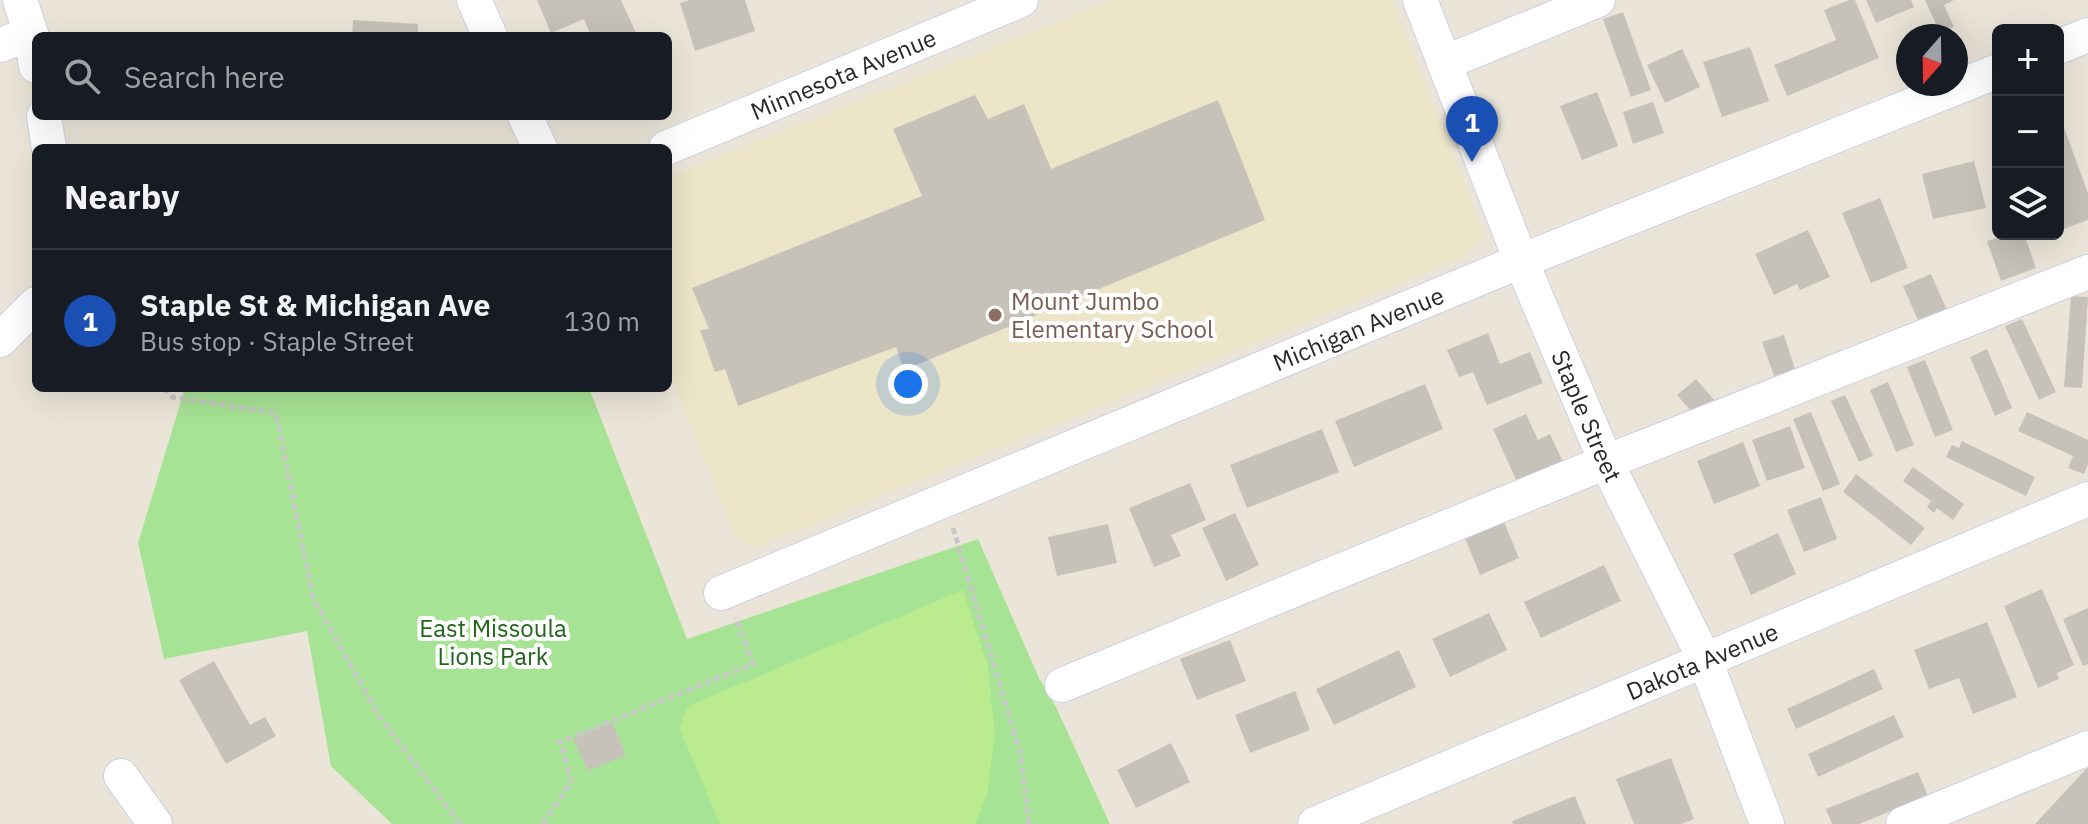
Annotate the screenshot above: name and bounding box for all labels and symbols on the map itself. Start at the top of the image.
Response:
street label: Minnesota Avenue [746,21,941,127]
north arrow [1896,24,1968,96]
pin: 1 [1446,96,1498,162]
street label: Michigan Avenue [1268,279,1449,378]
place label: Mount Jumbo Elementary School [1011,285,1213,345]
marker: Mount Jumbo Elementary School [986,306,1004,324]
street label: Staple Street [1544,345,1629,487]
your location [888,364,928,404]
park label: East Missoula Lions Park [419,612,567,672]
street label: Dakota Avenue [1621,615,1783,707]

